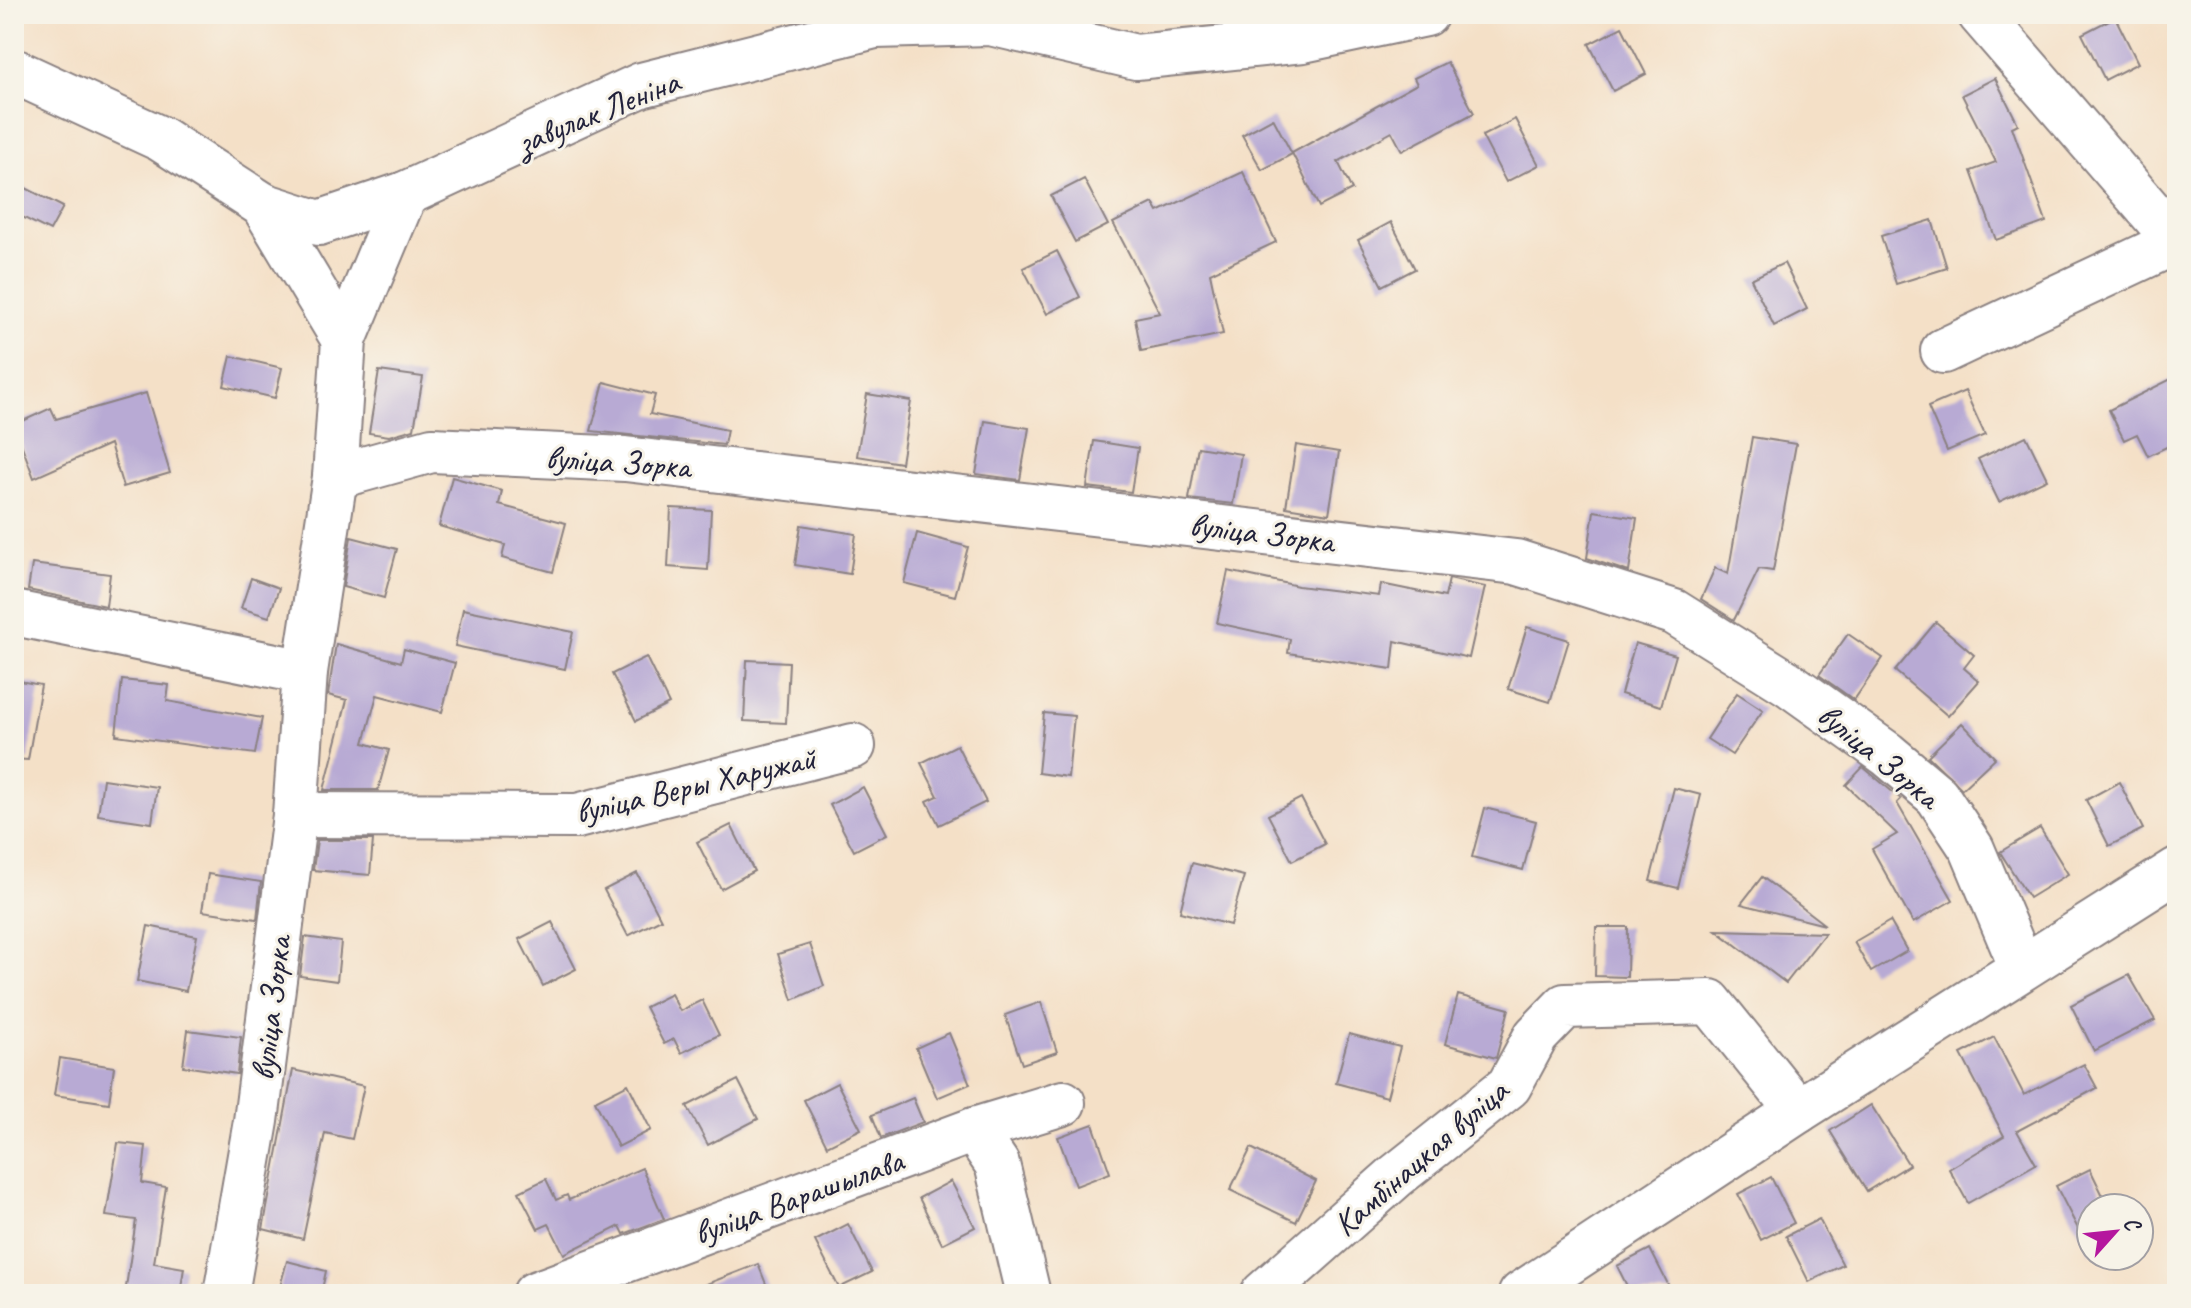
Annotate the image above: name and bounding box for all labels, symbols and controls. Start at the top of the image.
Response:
street label: завулак Леніна [507,59,687,165]
street label: вуліца Зорка [544,435,695,488]
street label: вуліца Зорка [1187,502,1340,563]
street label: вуліца Зорка [1809,693,1951,820]
street label: вуліца Веры Харужай [571,736,821,833]
street label: вуліца Зорка [240,930,301,1083]
street label: Камбінацкая вуліца [1324,1068,1518,1245]
street label: вуліца Варашылава [688,1138,911,1254]
north arrow [2075,1192,2155,1272]
text: С [2117,1212,2148,1237]

